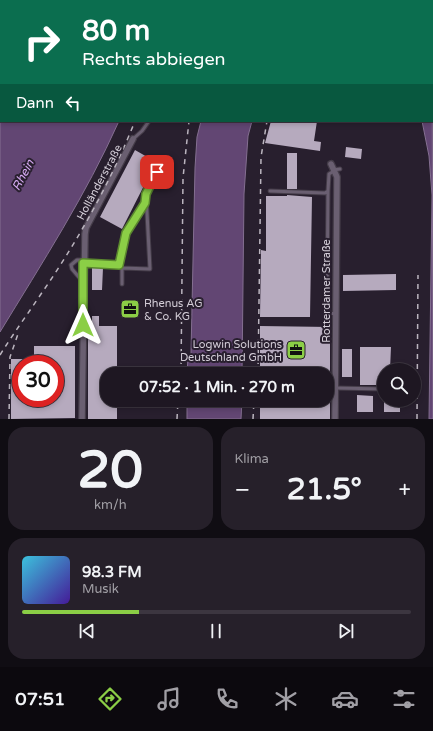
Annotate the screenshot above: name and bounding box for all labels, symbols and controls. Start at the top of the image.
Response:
text: 80 m [82,14,150,48]
icon: right [16,16,68,68]
text: Rechts abbiegen [82,48,226,70]
icon: left [62,92,84,114]
text: Dann [16,94,54,112]
street label: Holländerstraße [74,142,125,222]
pin [140,155,174,189]
water label: Rhein [9,157,37,193]
icon: arrive [146,161,168,183]
street label: Rotterdamer Straße [320,239,333,343]
place label: Rhenus AG & Co. KG [144,297,203,323]
office icon: Rhenus AG & Co. KG [119,298,141,320]
position arrow [62,304,104,346]
place label: Logwin Solutions Deutschland GmbH [180,338,282,364]
office icon: Logwin Solutions Deutschland GmbH [285,339,307,361]
speed limit sign: 30 [12,355,64,407]
map controls [377,363,421,407]
button: search [377,363,421,407]
text: 07:52 · 1 Min. · 270 m [139,378,295,396]
text: 20 [78,439,143,502]
text: Klima [235,451,269,467]
text: 21.5° [287,471,362,508]
text: − [235,477,250,503]
text: + [399,477,411,503]
text: km/h [94,497,127,513]
text: 98.3 FM [82,563,142,581]
text: Musik [82,581,119,597]
icon: previous [76,620,98,642]
icon: pause [205,620,227,642]
icon: next [335,620,357,642]
icon: directions [96,685,124,713]
icon: music [155,685,183,713]
icon: phone [213,685,241,713]
icon: climate [272,685,300,713]
icon: car [331,685,359,713]
icon: filters [390,685,418,713]
text: 07:51 [15,688,65,710]

